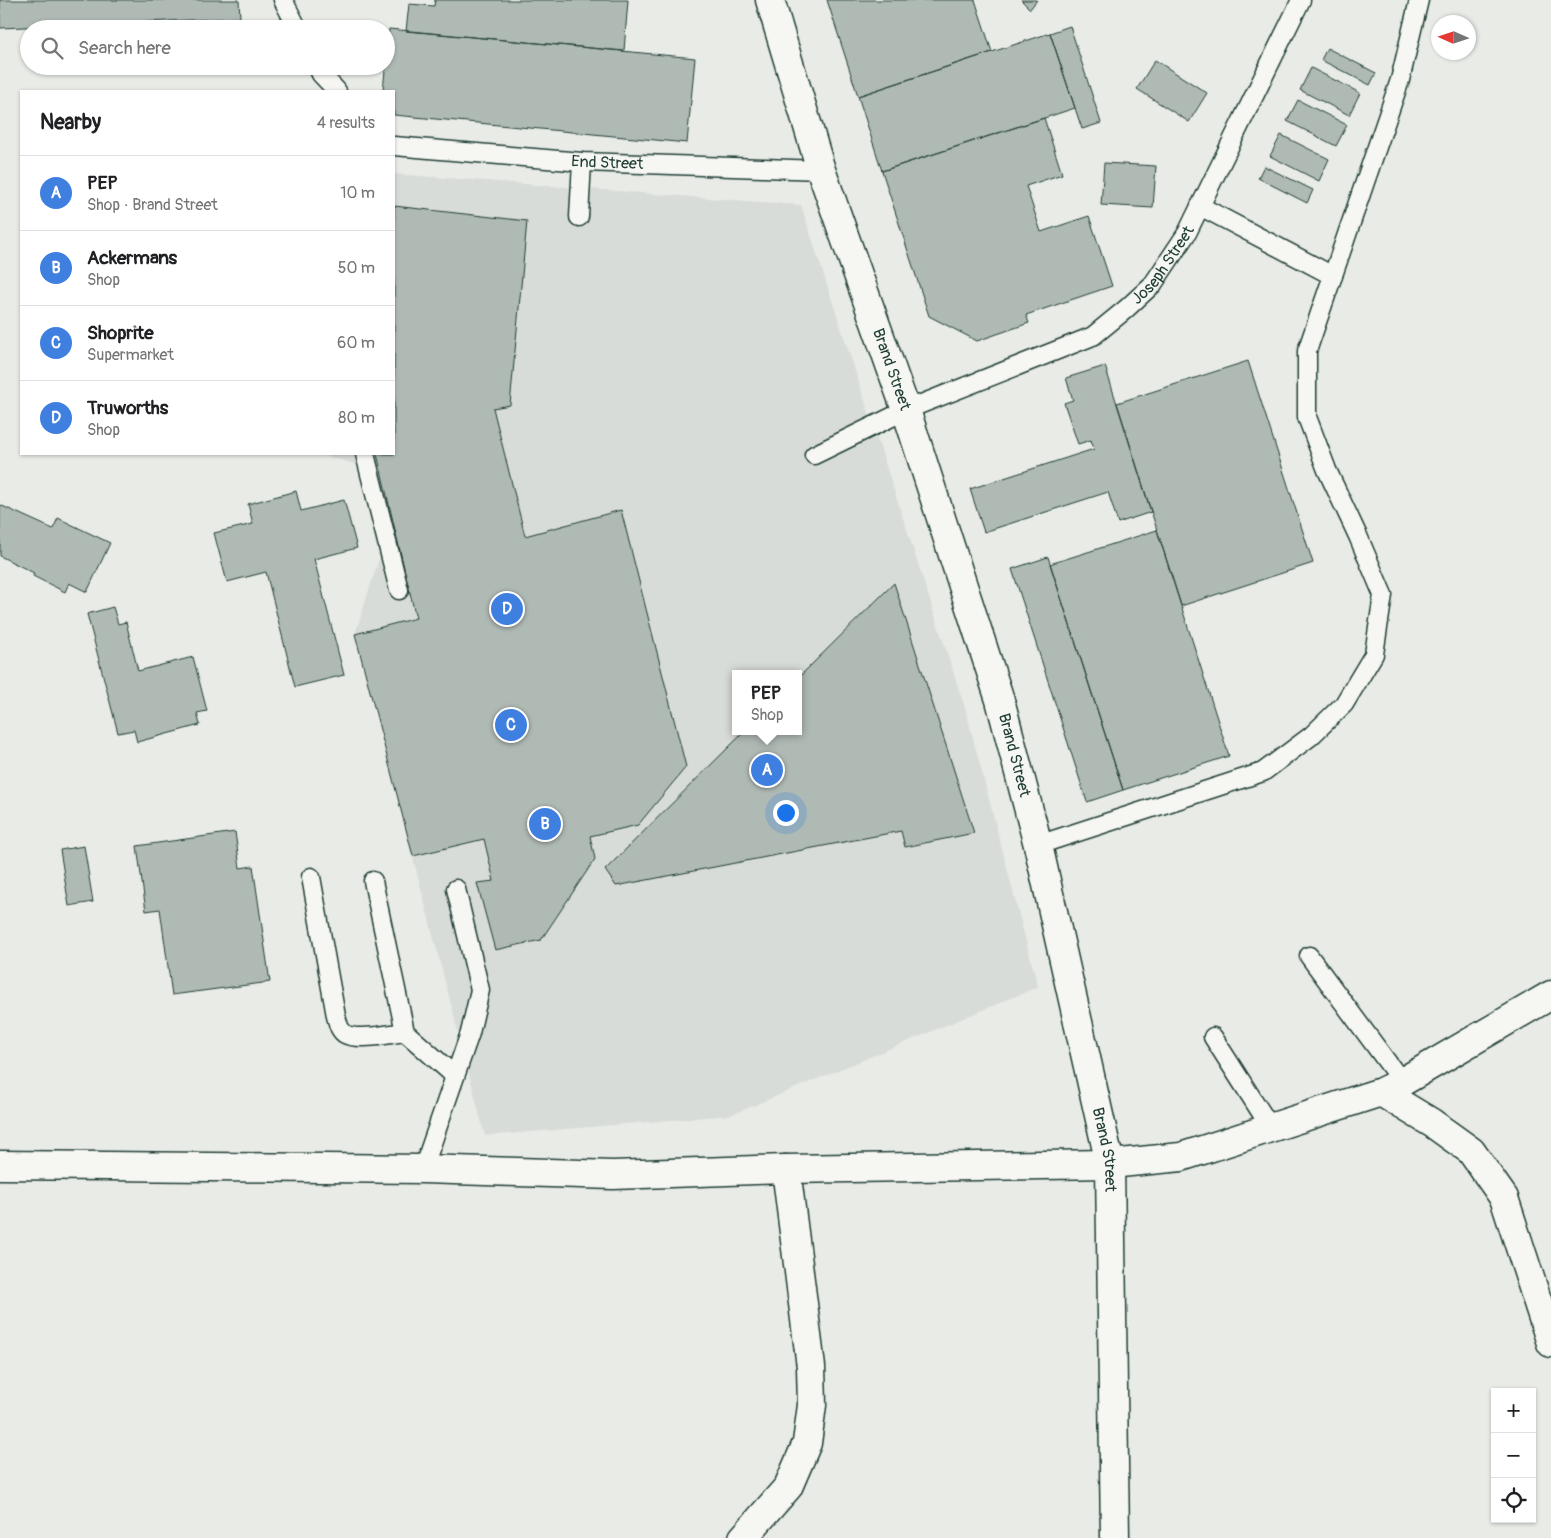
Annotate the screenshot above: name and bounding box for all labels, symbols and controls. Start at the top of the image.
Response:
north arrow [1431,15,1476,60]
search box [20,20,395,75]
icon: search [38,34,66,62]
text: Search here [78,36,171,60]
text: Nearby [40,109,101,136]
text: 4 results [317,113,375,133]
street label: End Street [570,151,644,174]
text: PEP [87,171,118,195]
text: A [51,183,61,203]
text: 10 m [340,183,375,203]
text: Shop · Brand Street [87,195,218,215]
street label: Joseph Street [1127,222,1199,309]
text: Ackermans [87,246,177,270]
text: B [51,258,61,278]
text: 50 m [338,258,375,278]
text: Shop [87,270,120,290]
text: Shoprite [87,321,154,345]
street label: Brand Street [868,326,916,414]
text: C [51,333,61,353]
text: 60 m [337,333,375,353]
text: Supermarket [87,345,174,365]
text: Truworths [87,396,168,420]
text: D [51,408,61,428]
text: 80 m [338,408,375,428]
text: Shop [87,420,120,440]
pin: D [491,590,523,628]
popup [732,670,802,735]
text: PEP [750,681,781,705]
text: Shop [750,705,784,725]
pin: C [495,706,527,744]
street label: Brand Street [994,711,1035,800]
pin: A [751,751,783,789]
your location [773,800,799,826]
pin: B [529,805,561,843]
street label: Brand Street [1088,1106,1120,1193]
map controls [1491,1388,1536,1523]
button: + [1491,1388,1536,1433]
button: − [1491,1433,1536,1478]
button: locate [1491,1478,1536,1523]

